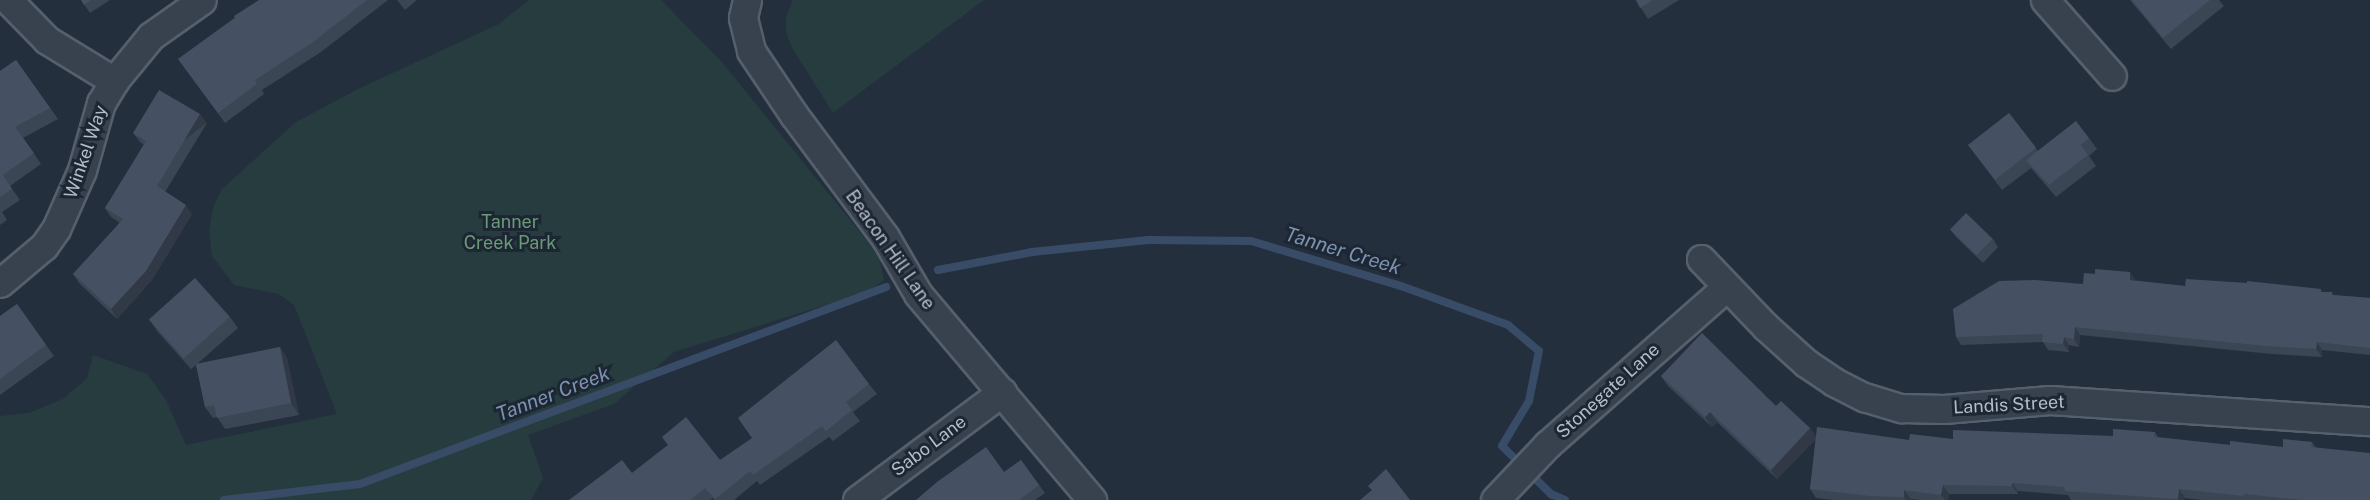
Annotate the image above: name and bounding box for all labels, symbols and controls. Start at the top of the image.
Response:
street label: Winkel Way [60,102,112,202]
street label: Beacon Hill Lane [841,186,939,314]
park label: Tanner Creek Park [464,212,556,254]
water label: Tanner Creek [1282,222,1404,280]
street label: Stonegate Lane [1552,339,1664,443]
water label: Tanner Creek [493,361,613,427]
street label: Landis Street [1953,391,2065,419]
street label: Sabo Lane [887,411,971,481]

